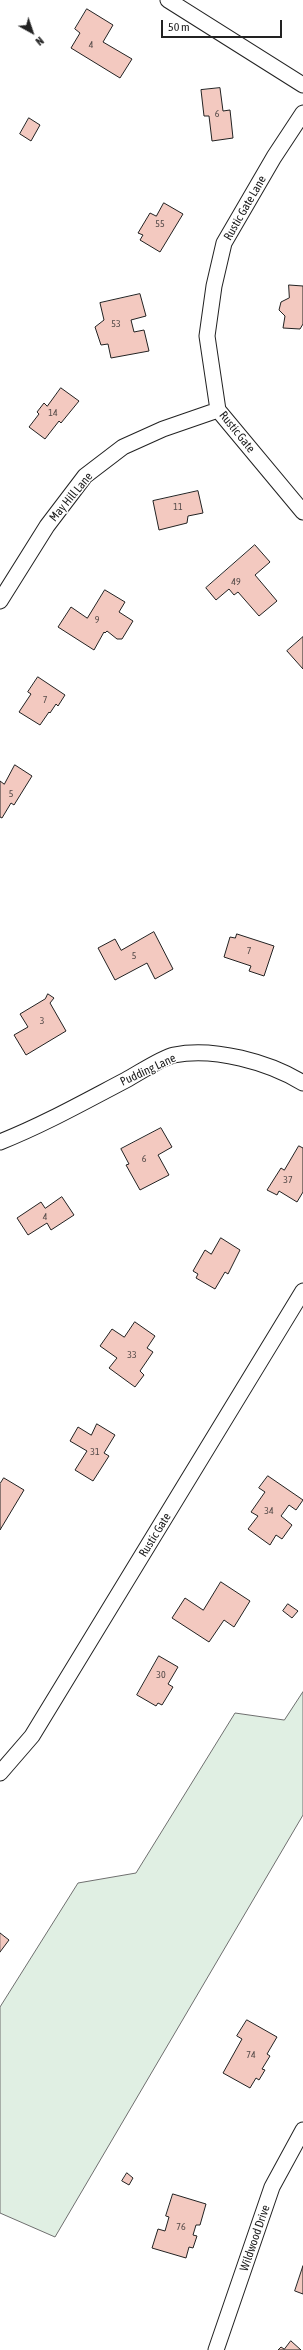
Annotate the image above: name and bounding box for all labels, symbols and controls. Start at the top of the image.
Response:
north arrow [12,12,52,52]
scale bar [163,12,284,38]
text: 50 m [168,20,190,34]
text: N [33,35,46,48]
house number: 4 [89,39,93,51]
house number: 6 [215,108,219,120]
street label: Rustic Gate Lane [221,173,269,243]
house number: 55 [155,218,165,230]
house number: 53 [111,318,121,330]
house number: 14 [48,407,58,419]
street label: Rustic Gate [216,408,258,456]
street label: May Hill Lane [46,470,96,524]
house number: 11 [173,501,183,513]
house number: 49 [231,576,241,588]
house number: 9 [95,614,99,626]
house number: 7 [43,694,47,706]
house number: 5 [9,788,13,800]
house number: 7 [247,945,251,957]
house number: 5 [132,950,136,962]
house number: 3 [40,1015,44,1027]
street label: Pudding Lane [118,1051,178,1089]
house number: 6 [142,1153,146,1165]
house number: 37 [283,1174,293,1186]
house number: 4 [43,1211,47,1223]
house number: 33 [127,1349,137,1361]
house number: 31 [90,1446,100,1458]
house number: 34 [264,1505,274,1517]
street label: Rustic Gate [136,1510,174,1560]
house number: 30 [156,1669,166,1681]
house number: 74 [246,2049,256,2061]
street label: Wildwood Drive [237,2203,273,2273]
house number: 76 [176,2221,186,2233]

